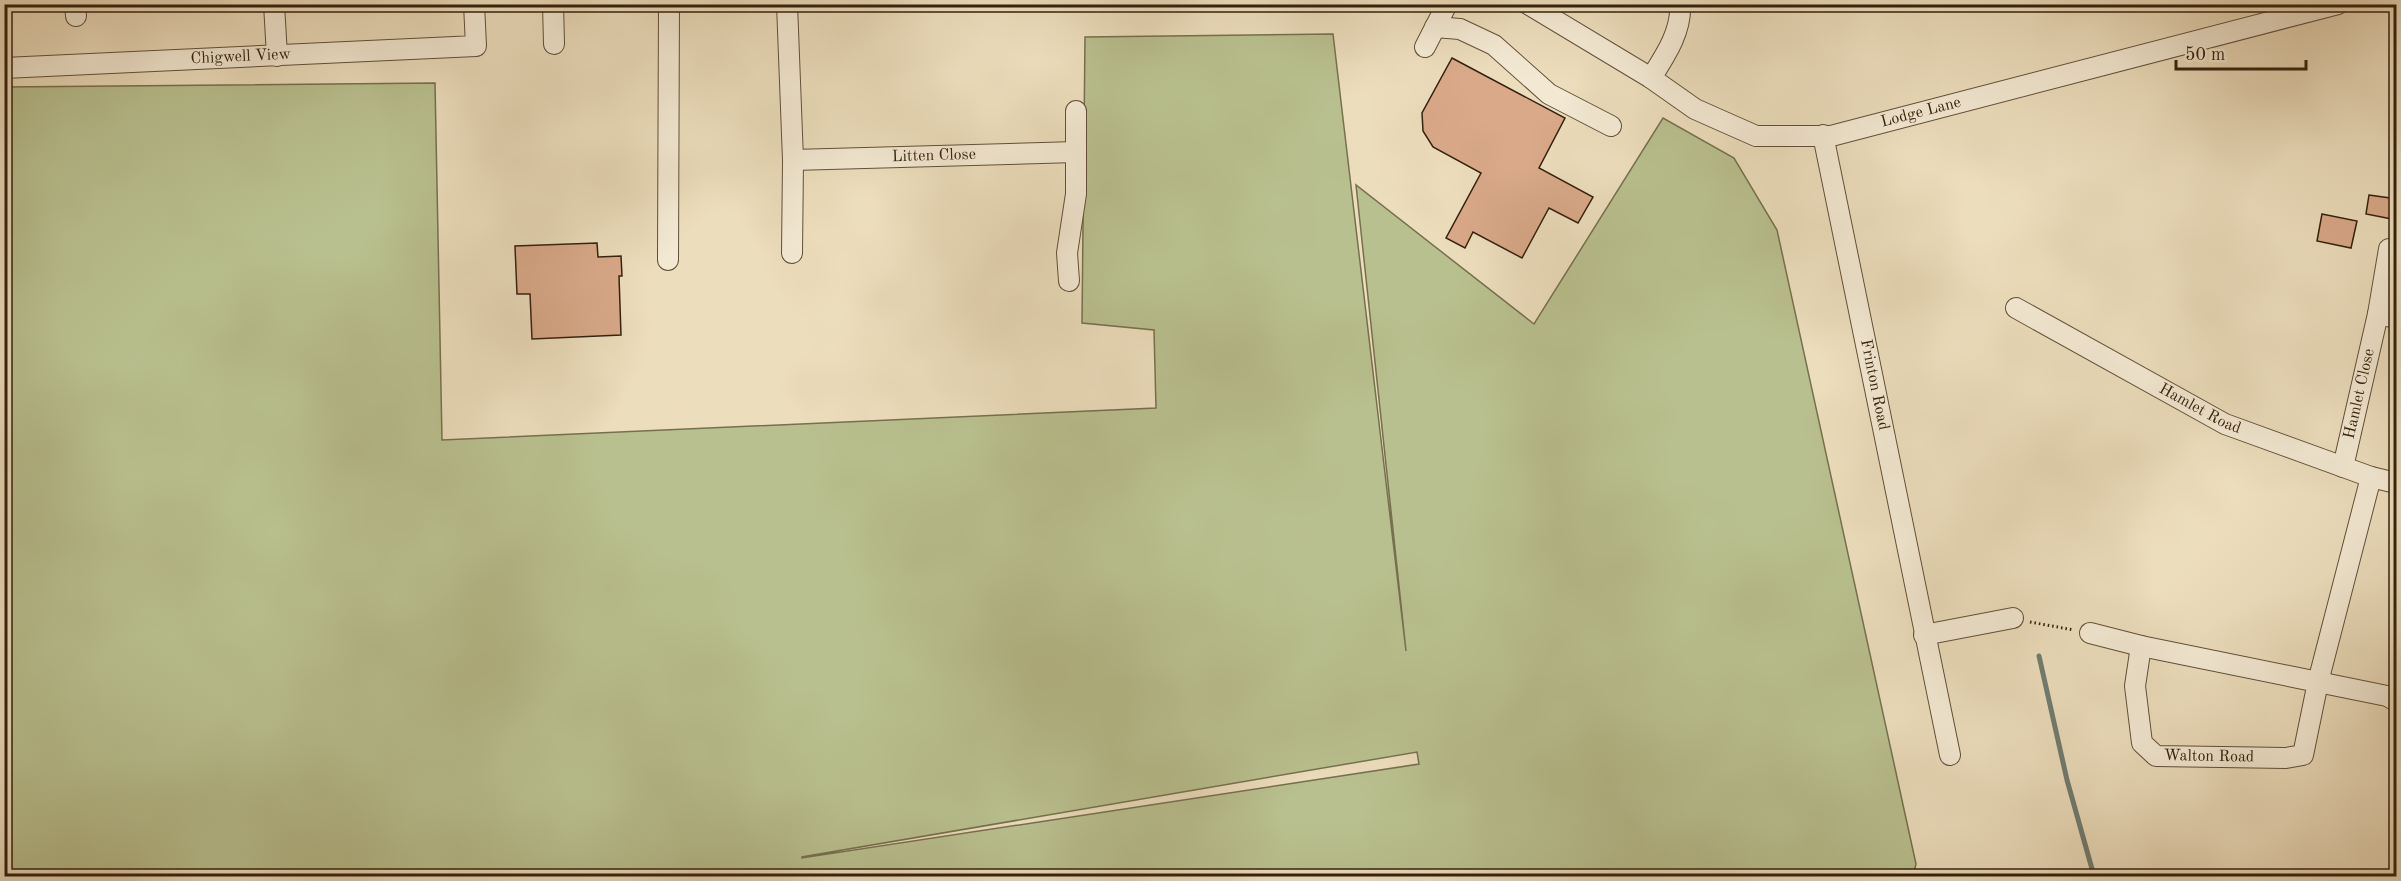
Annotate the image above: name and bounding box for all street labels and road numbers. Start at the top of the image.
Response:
street label: Chigwell View [190,47,292,67]
street label: Lodge Lane [1879,94,1963,131]
street label: Litten Close [892,147,976,165]
street label: Frinton Road [1857,338,1891,432]
street label: Hamlet Close [2342,347,2378,441]
street label: Hamlet Road [2156,381,2243,437]
street label: Walton Road [2164,748,2254,766]

